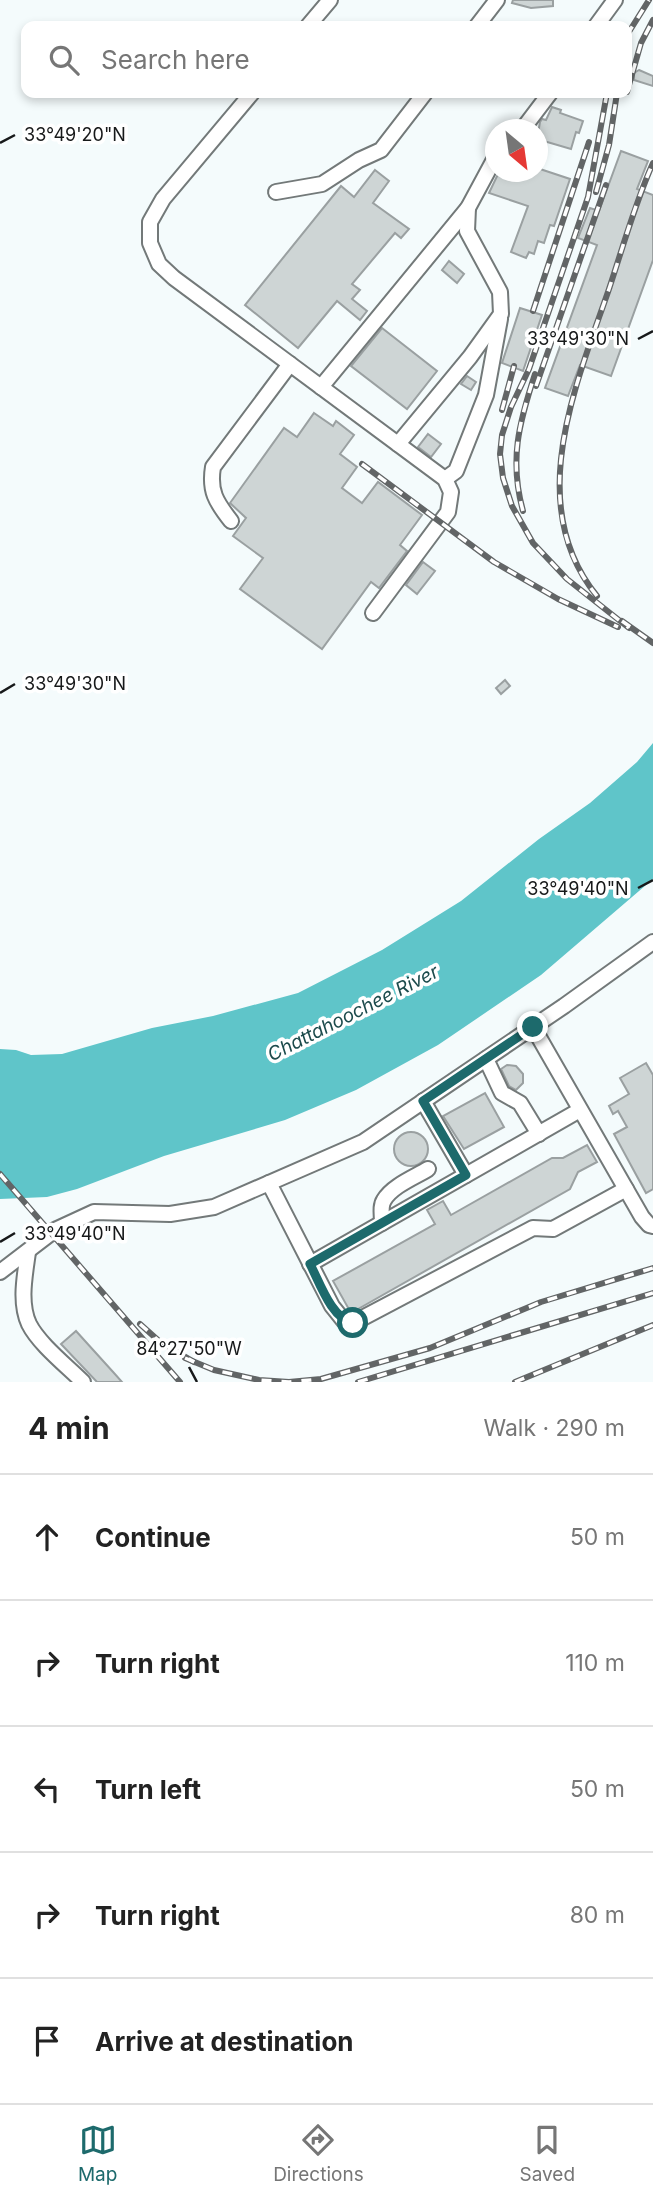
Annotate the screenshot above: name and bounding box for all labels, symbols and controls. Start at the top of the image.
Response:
search box [21,21,632,98]
icon: search [45,41,83,79]
text: Search here [101,44,250,75]
north arrow [485,119,548,182]
text: 33°49'20"N [24,124,126,145]
text: 33°49'30"N [527,328,629,349]
text: 33°49'30"N [24,673,126,694]
text: 33°49'40"N [527,878,629,899]
water label: Chattahoochee River [264,960,443,1066]
route end [517,1011,548,1042]
text: 33°49'40"N [24,1223,126,1244]
route start [337,1307,368,1338]
text: 84°27'50"W [136,1338,242,1359]
text: 4 min [28,1410,110,1446]
text: Walk · 290 m [483,1414,625,1442]
icon: ahead [28,1518,66,1556]
text: Continue [95,1522,211,1553]
text: 50 m [570,1523,625,1551]
icon: right [28,1644,66,1682]
text: Turn right [95,1648,220,1679]
text: 110 m [565,1649,625,1677]
icon: left [28,1770,66,1808]
text: Turn left [95,1774,201,1805]
text: 50 m [570,1775,625,1803]
icon: right [28,1896,66,1934]
text: Turn right [95,1900,220,1931]
text: 80 m [570,1901,625,1929]
icon: arrive [28,2022,66,2060]
text: Arrive at destination [95,2026,354,2057]
tab: Map [78,2121,117,2186]
tab: Directions [273,2121,364,2186]
tab: Saved [519,2121,575,2186]

